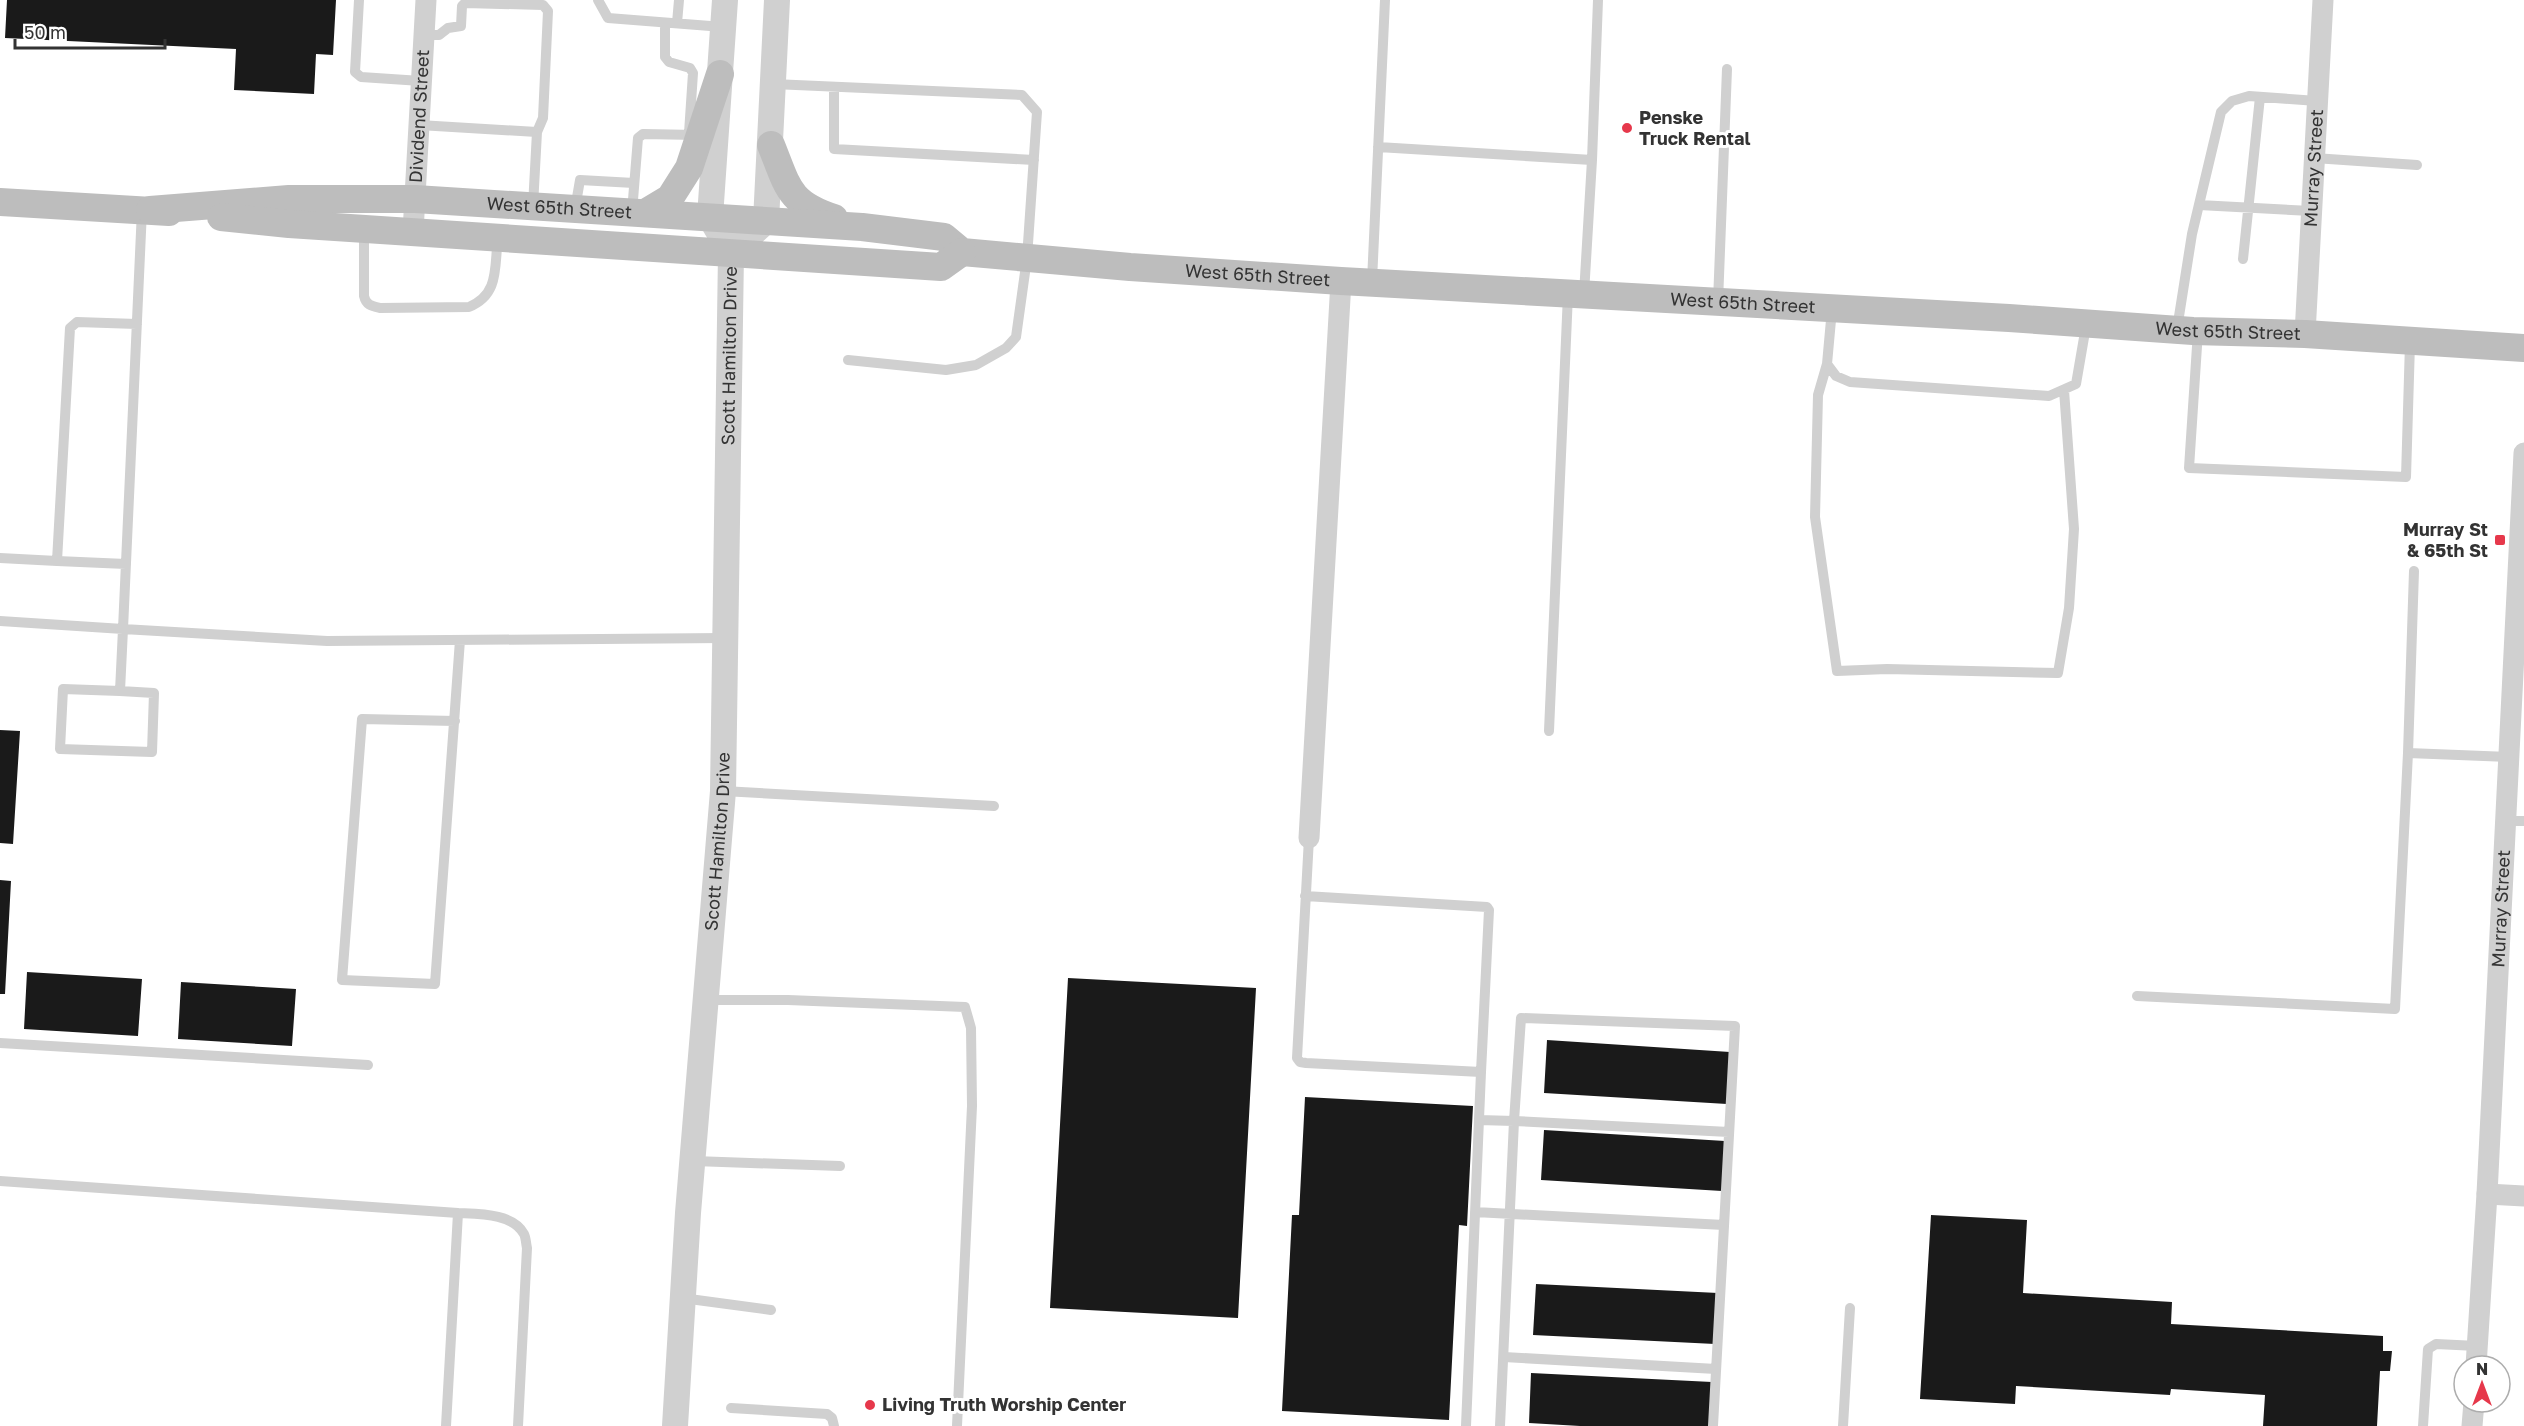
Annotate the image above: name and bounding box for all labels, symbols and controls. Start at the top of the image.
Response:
scale bar [15,12,165,50]
text: 50 m [24,21,66,43]
street label: Dividend Street [404,49,433,184]
place label: Penske Truck Rental [1639,106,1750,149]
street label: Murray Street [2299,109,2327,228]
marker: Penske Truck Rental [1620,121,1634,135]
street label: West 65th Street [486,192,633,223]
street label: West 65th Street [1184,259,1331,290]
street label: Scott Hamilton Drive [716,266,741,446]
street label: West 65th Street [1670,287,1816,317]
street label: West 65th Street [2155,316,2301,344]
place label: Murray St & 65th St [2403,518,2488,561]
marker: Murray St & 65th St [2493,533,2507,547]
street label: Scott Hamilton Drive [699,752,734,932]
street label: Murray Street [2486,849,2514,968]
north arrow [2452,1354,2512,1414]
text: N [2476,1359,2488,1379]
place label: Living Truth Worship Center [882,1393,1126,1415]
marker: Living Truth Worship Center [863,1398,877,1412]

